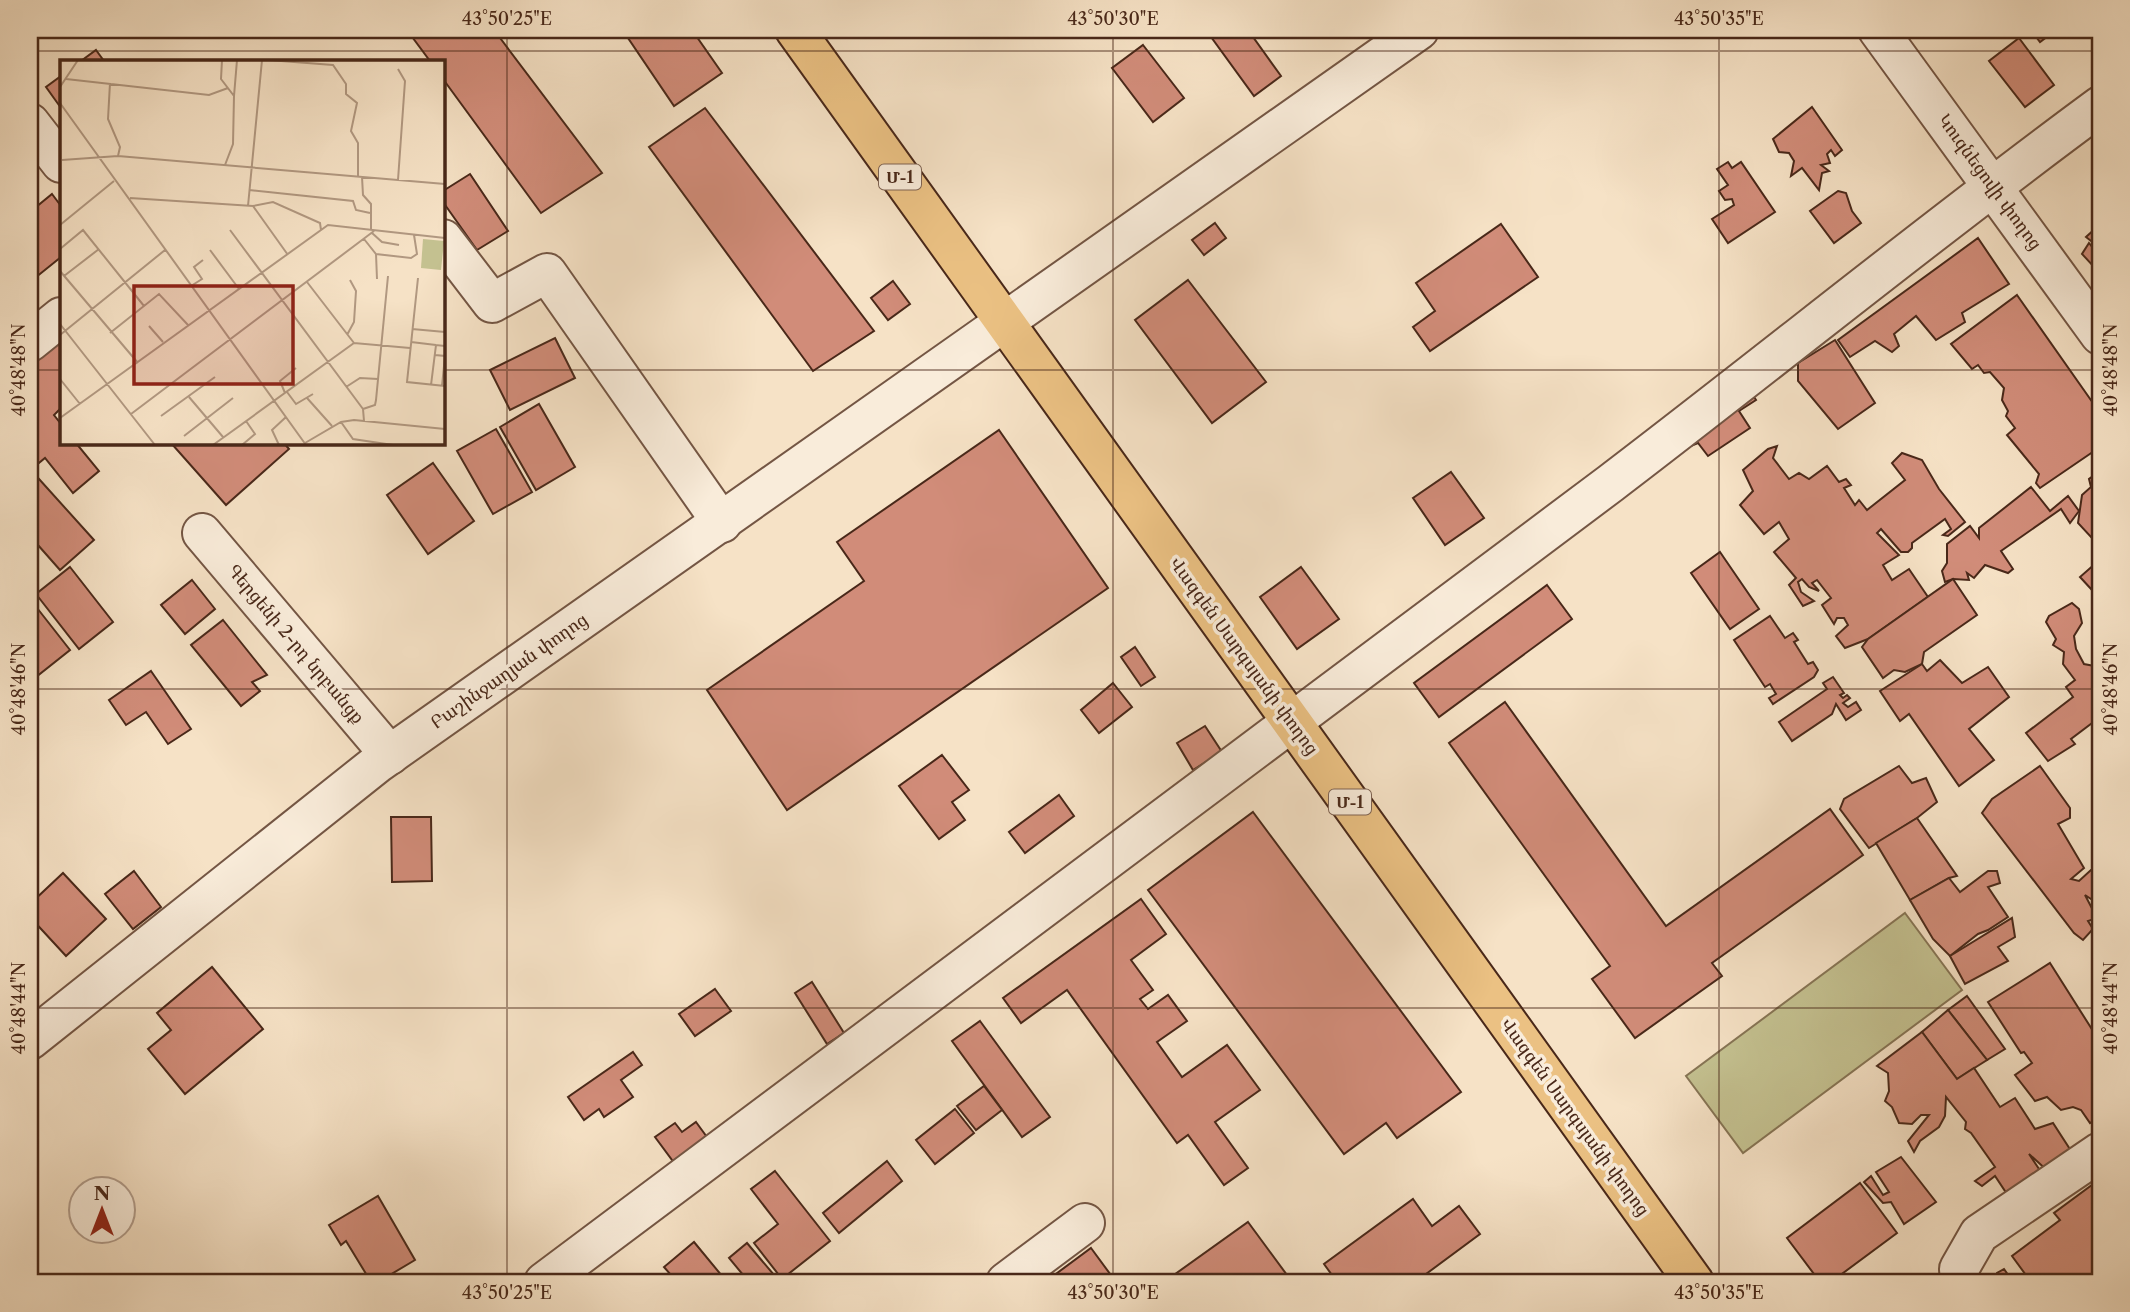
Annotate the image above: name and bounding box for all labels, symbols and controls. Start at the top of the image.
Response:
text: 43°50'25"E [462,8,552,30]
text: 43°50'30"E [1067,8,1159,30]
text: 43°50'35"E [1674,8,1764,30]
inset map [60,60,444,444]
street label: Կուզնեցովի փողոց [1933,110,2047,254]
road number: Մ-1 [879,164,921,190]
text: 40°48'48"N [8,323,30,417]
text: 40°48'48"N [2100,323,2122,417]
street label: Վազգեն Սարգսյանի փողոց [1165,553,1323,759]
street label: Գերցենի 2-րդ նրբանցք [223,560,369,728]
street label: Բաշինջաղյան փողոց [426,608,592,734]
text: 40°48'46"N [8,642,30,735]
text: 40°48'46"N [2100,642,2122,735]
road number: Մ-1 [1329,790,1371,814]
text: 40°48'44"N [8,961,30,1054]
text: 40°48'44"N [2100,961,2122,1054]
street label: Վազգեն Սարգսյանի փողոց [1496,1014,1654,1220]
north arrow [66,1176,136,1246]
text: N [94,1182,110,1205]
text: 43°50'25"E [462,1282,552,1304]
text: 43°50'30"E [1067,1282,1159,1304]
text: 43°50'35"E [1674,1282,1764,1304]

